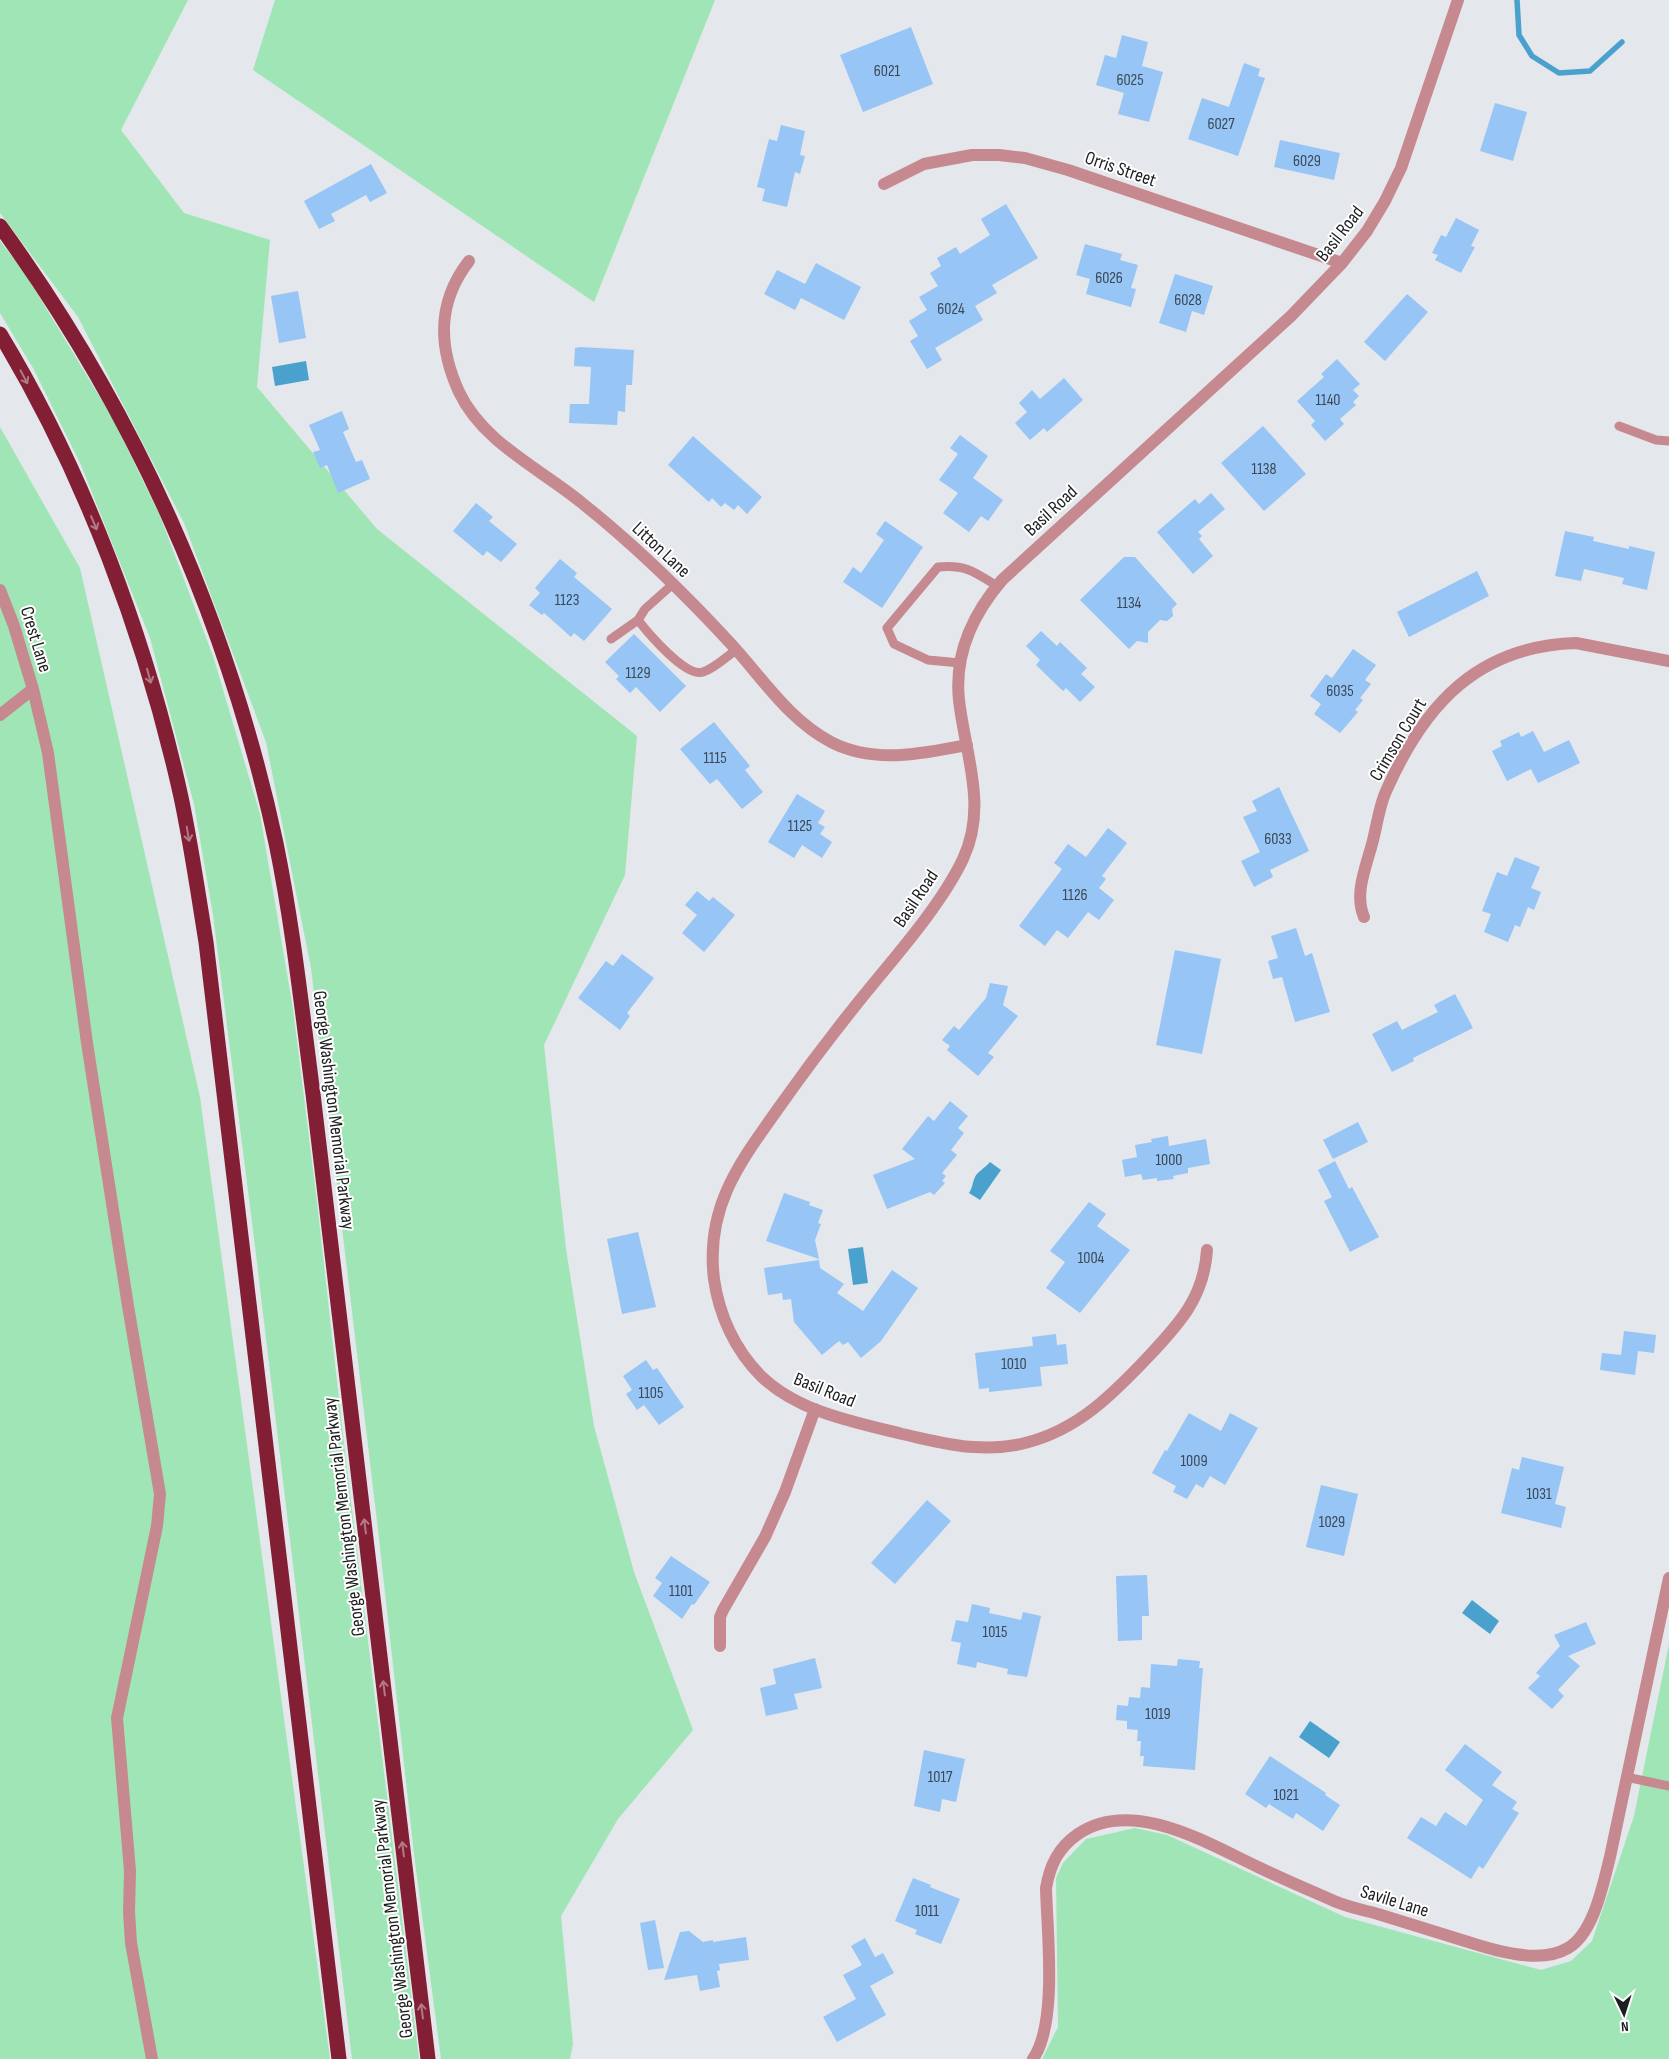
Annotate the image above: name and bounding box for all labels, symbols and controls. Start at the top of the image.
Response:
house number: 6021 [874,62,901,81]
house number: 6025 [1116,71,1144,90]
house number: 6027 [1207,115,1235,134]
street label: Orris Street [1082,147,1159,192]
house number: 6029 [1293,152,1321,171]
street label: Basil Road [1311,201,1369,266]
house number: 6026 [1095,269,1123,288]
house number: 6028 [1174,291,1202,310]
house number: 6024 [937,300,965,319]
one-way arrow [19,369,29,384]
house number: 1140 [1315,391,1341,410]
house number: 1138 [1252,460,1276,479]
street label: Basil Road [1020,481,1082,541]
one-way arrow [90,515,99,530]
street label: Litton Lane [627,517,695,583]
house number: 1123 [555,591,579,610]
house number: 1134 [1117,594,1142,613]
street label: Crest Lane [15,604,56,675]
house number: 1129 [625,664,651,683]
one-way arrow [145,667,154,683]
house number: 6035 [1326,682,1354,701]
street label: Crimson Court [1365,694,1432,785]
house number: 1115 [703,749,727,768]
house number: 1125 [788,817,812,836]
one-way arrow [183,825,193,841]
house number: 6033 [1264,830,1292,849]
street label: Basil Road [889,866,944,932]
house number: 1126 [1063,886,1087,905]
street label: George Washington Memorial Parkway [307,989,360,1232]
house number: 1000 [1155,1151,1183,1170]
house number: 1004 [1078,1249,1105,1268]
house number: 1010 [1001,1355,1027,1374]
street label: Basil Road [790,1368,859,1413]
house number: 1105 [639,1384,663,1403]
street label: George Washington Memorial Parkway [318,1395,371,1638]
house number: 1009 [1181,1452,1207,1471]
house number: 1031 [1526,1485,1552,1504]
house number: 1029 [1319,1513,1345,1532]
one-way arrow [360,1519,370,1535]
house number: 1101 [669,1582,693,1601]
house number: 1015 [983,1623,1007,1642]
one-way arrow [379,1680,389,1696]
house number: 1019 [1145,1705,1171,1724]
house number: 1017 [928,1768,953,1787]
house number: 1021 [1274,1786,1299,1805]
street label: George Washington Memorial Parkway [366,1797,419,2040]
one-way arrow [398,1842,408,1858]
street label: Savile Lane [1357,1880,1432,1923]
house number: 1011 [915,1902,939,1921]
north arrow [1599,1989,1649,2039]
one-way arrow [417,2003,427,2019]
text: N [1621,2018,1629,2035]

